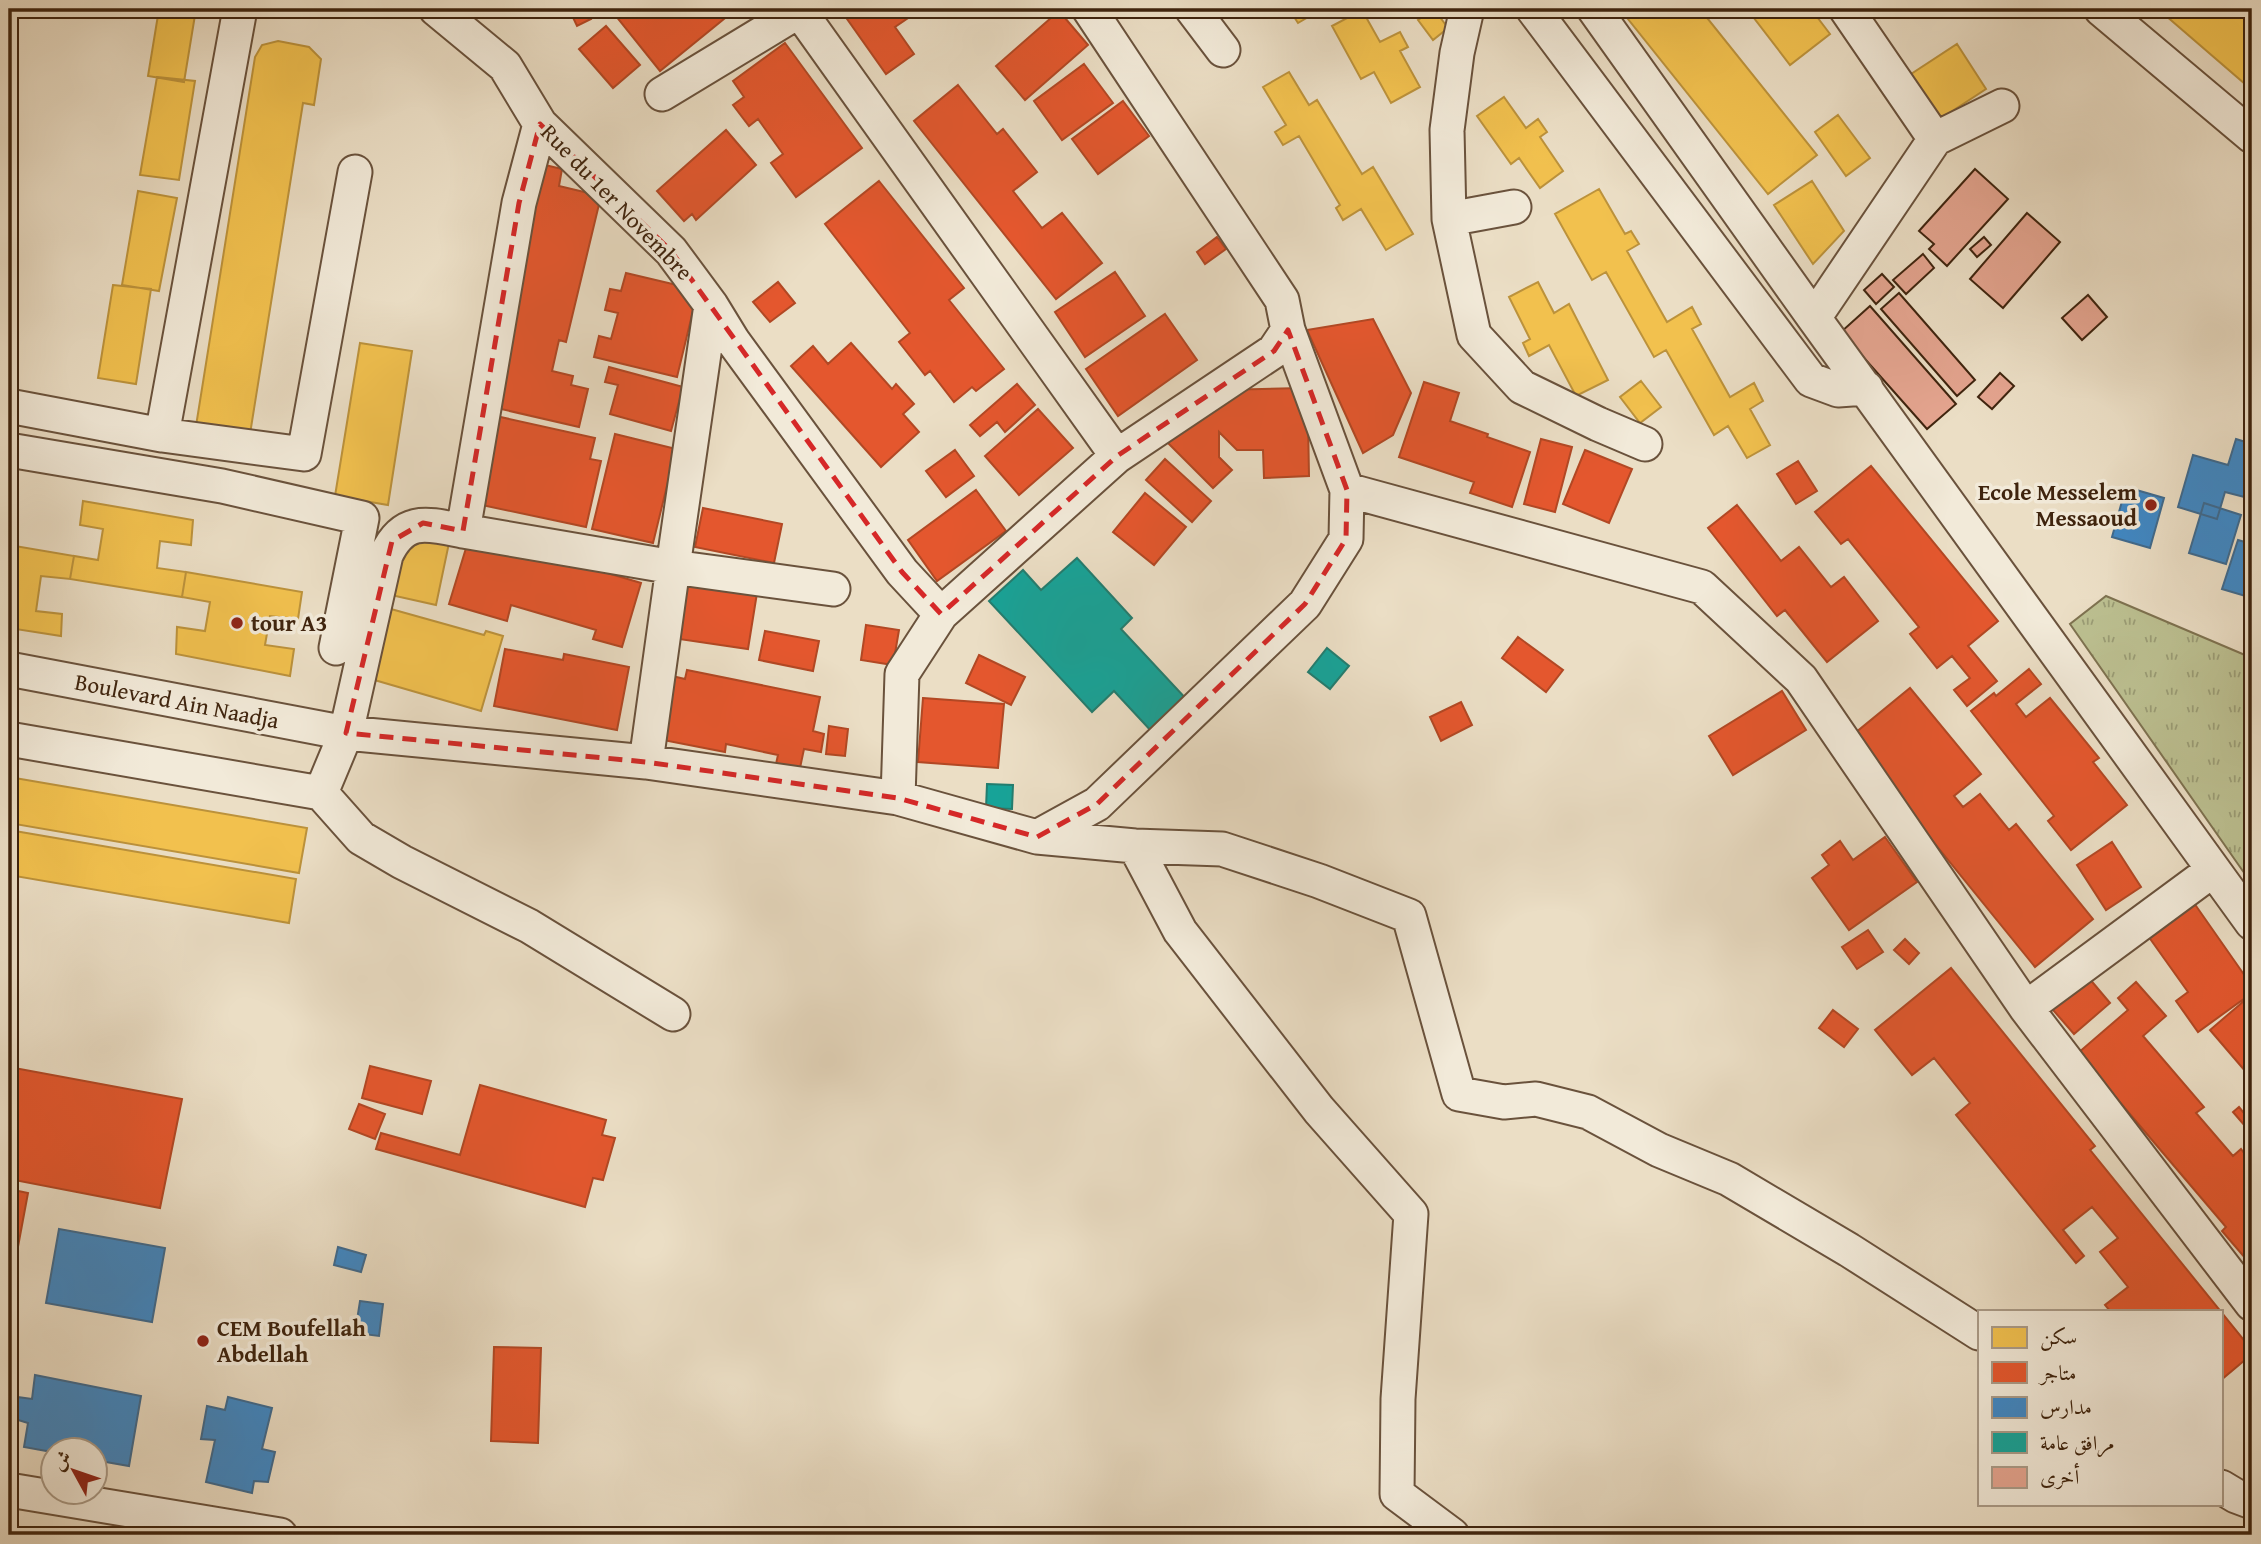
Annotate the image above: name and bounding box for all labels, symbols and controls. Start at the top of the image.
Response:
street label: Rue du 1er Novembre [534,116,701,287]
place label: Ecole Messelem Messaoud [1978,475,2138,534]
marker: Ecole Messelem Messaoud [2143,497,2159,513]
place label: tour A3 [251,606,327,639]
marker: tour A3 [229,615,245,631]
street label: Boulevard Ain Naadja [72,665,282,737]
legend [1978,1310,2222,1506]
place label: CEM Boufellah Abdellah [217,1311,366,1370]
text: سكن [2040,1321,2077,1352]
marker: CEM Boufellah Abdellah [195,1333,211,1349]
text: متاجر [2038,1357,2077,1388]
text: مدارس [2040,1391,2092,1422]
text: مرافق عامة [2040,1427,2114,1458]
north arrow [38,1436,108,1506]
text: ش [44,1444,78,1476]
text: أخرى [2040,1461,2079,1492]

